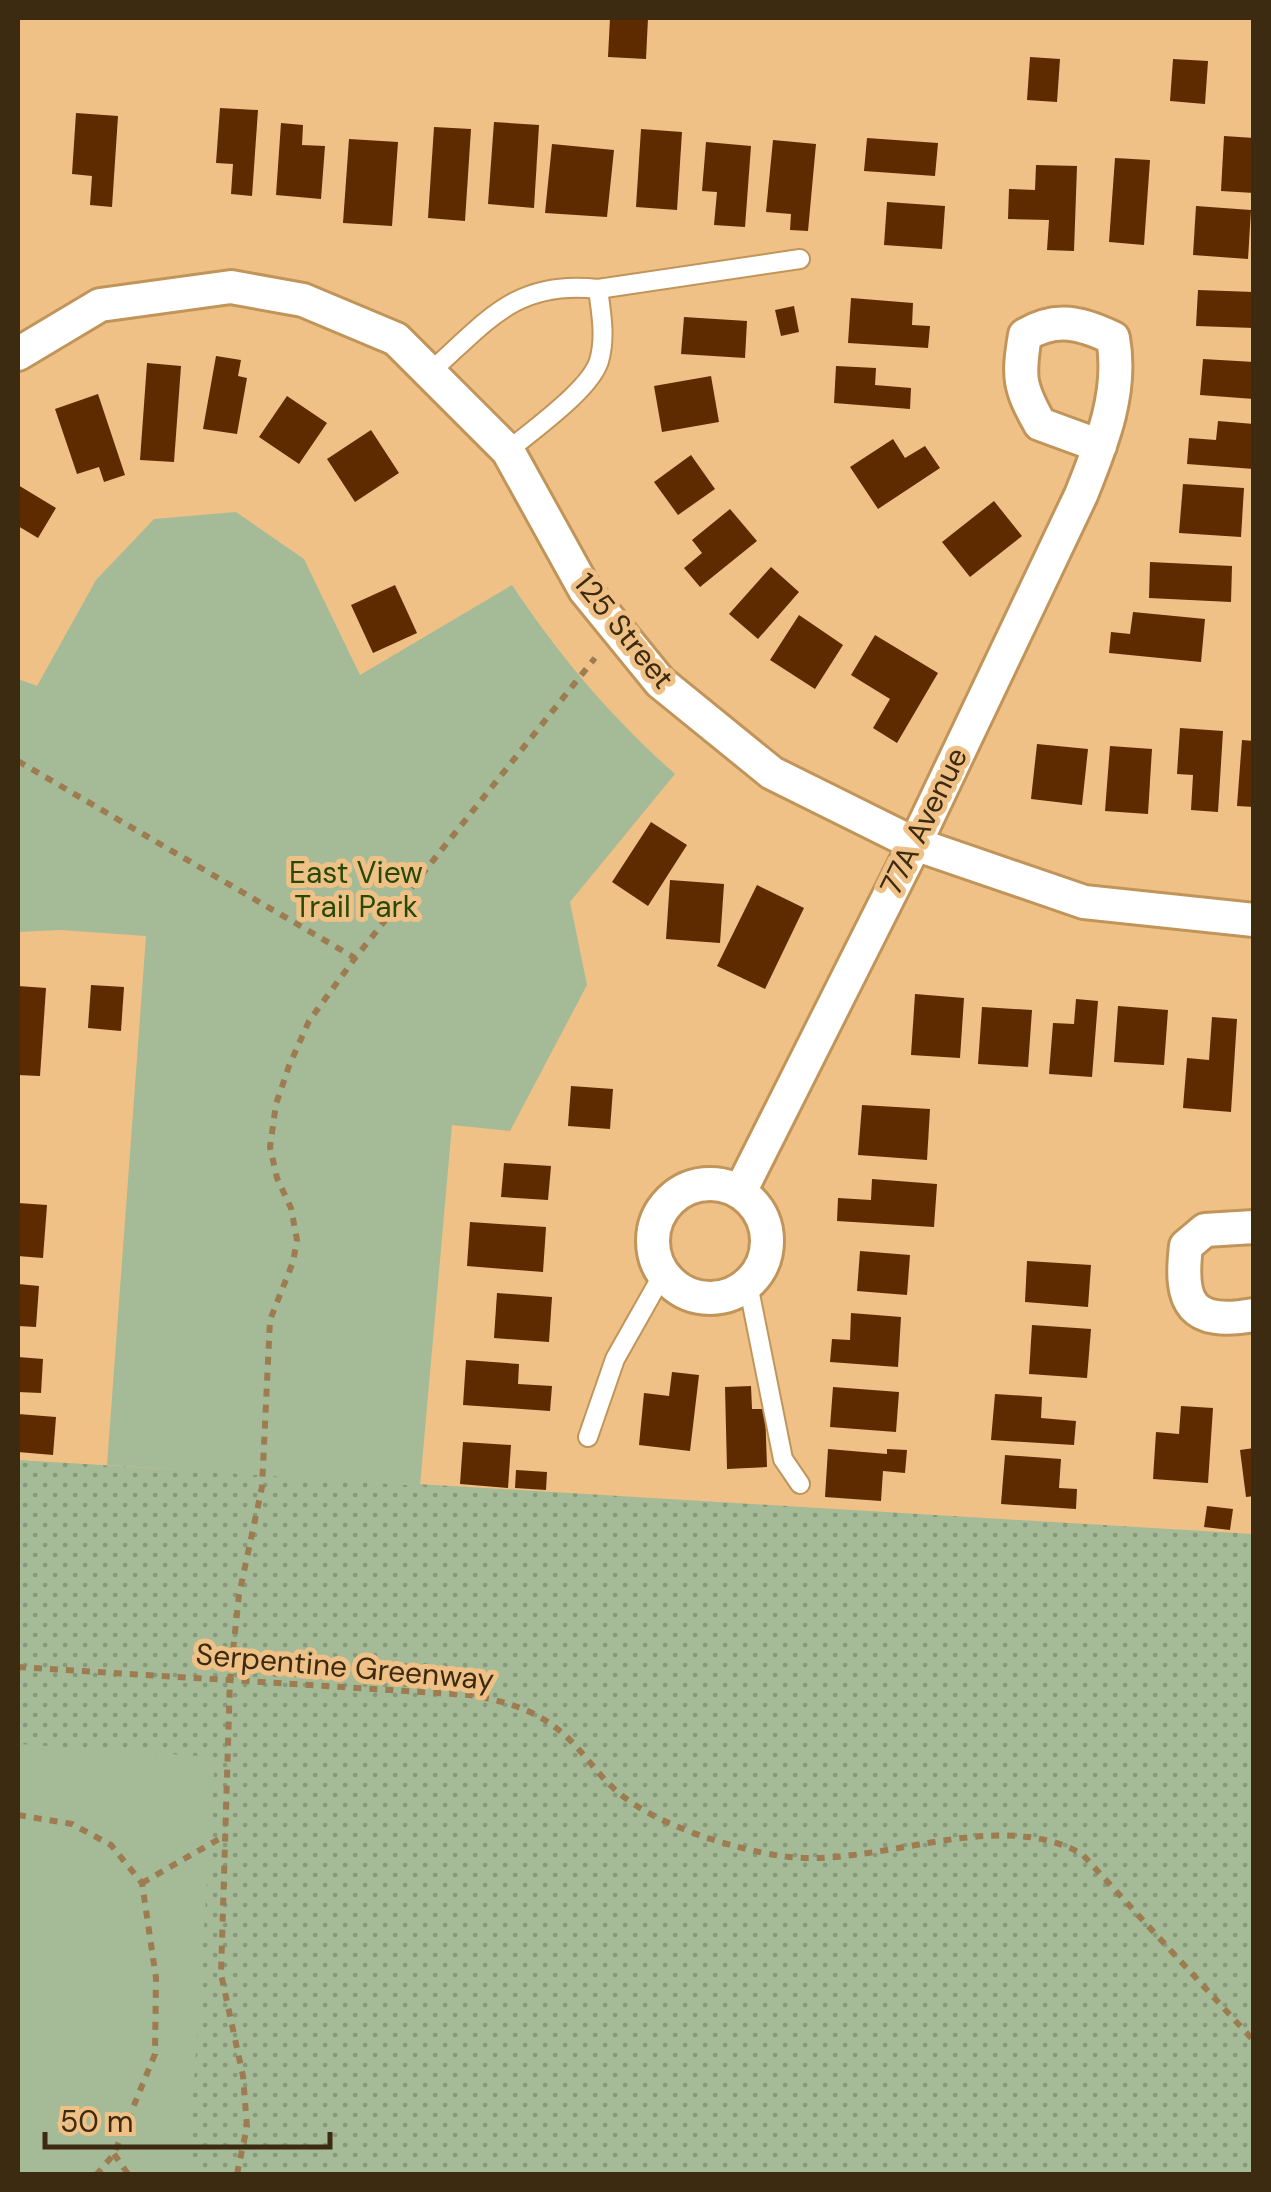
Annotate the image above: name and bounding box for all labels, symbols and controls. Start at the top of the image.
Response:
street label: 125 Street [566,565,683,697]
street label: 77A Avenue [871,741,976,901]
park label: East View Trail Park [289,853,423,926]
street label: Serpentine Greenway [194,1634,496,1699]
scale bar [45,2087,330,2149]
text: 50 m [60,2102,134,2141]

